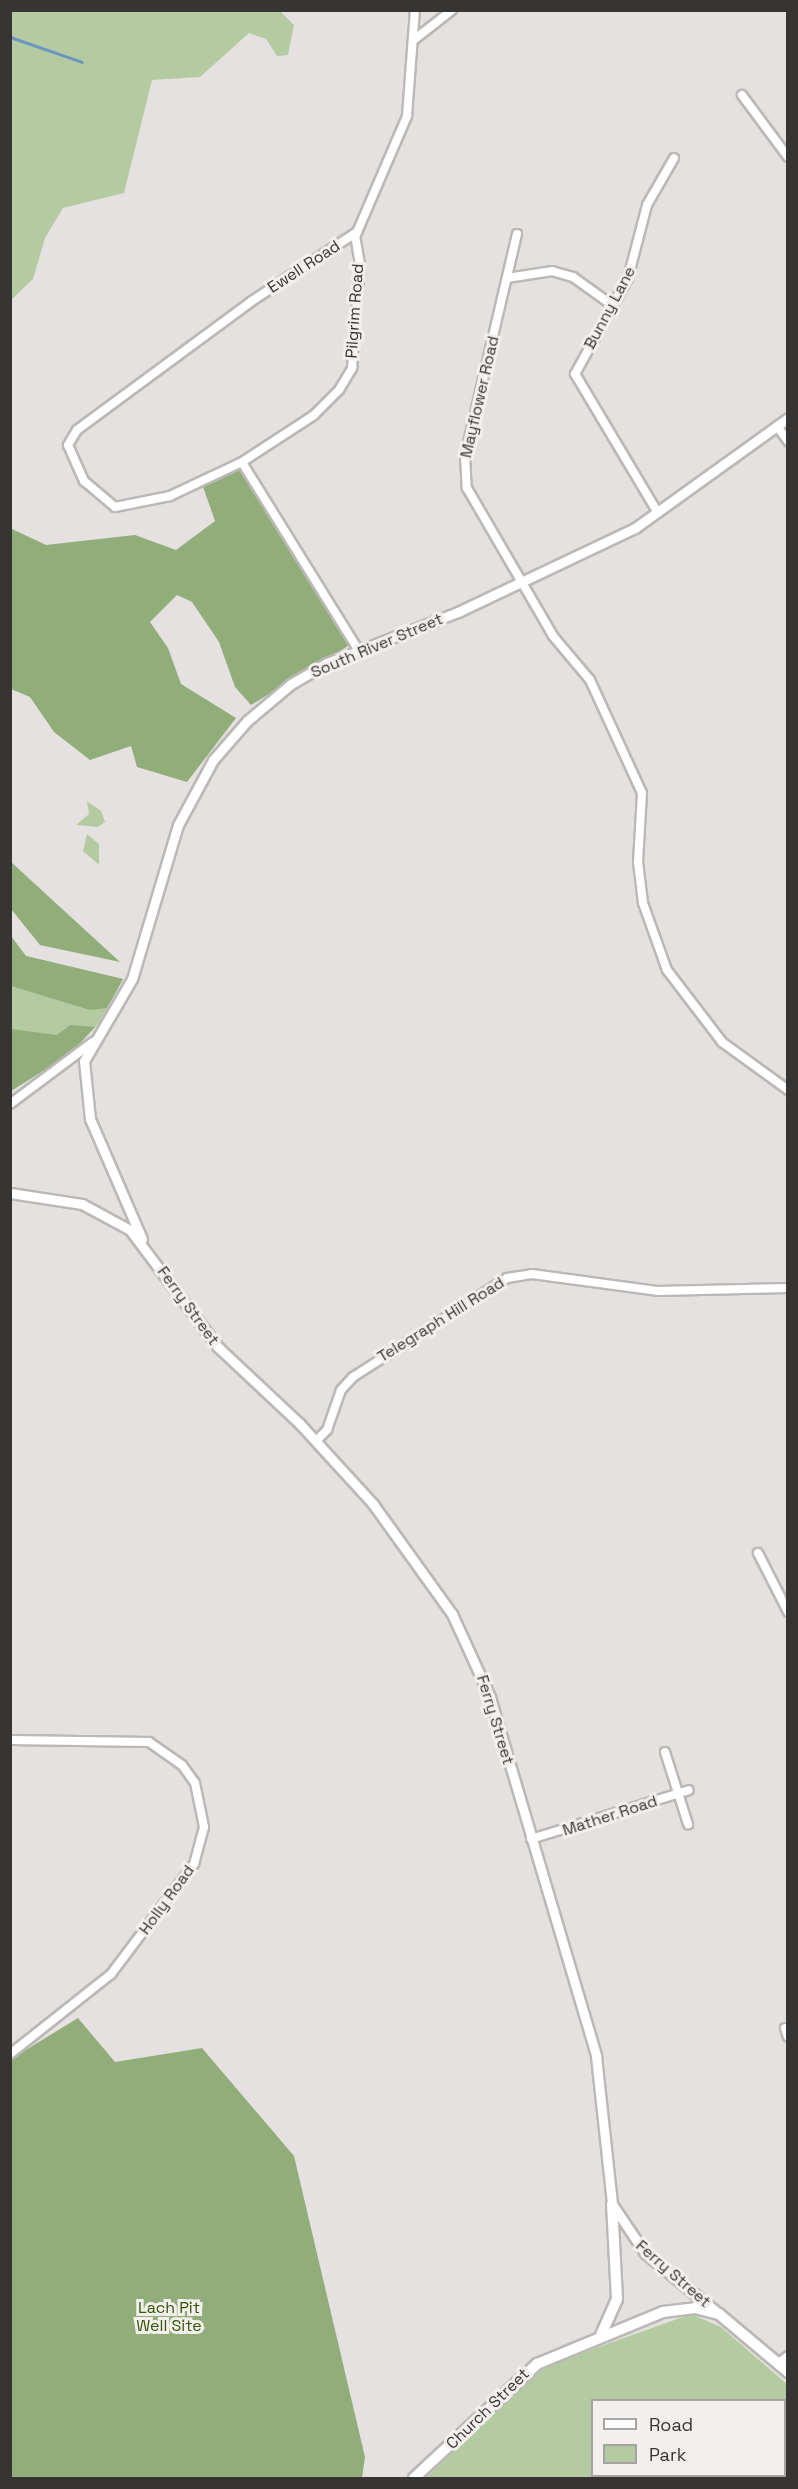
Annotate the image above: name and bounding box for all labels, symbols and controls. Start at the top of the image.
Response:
street label: Ewell Road [264,237,344,297]
street label: Pilgrim Road [342,263,368,359]
street label: Bunny Lane [580,263,640,353]
street label: Mayflower Road [457,334,503,460]
street label: South River Street [308,609,446,683]
street label: Ferry Street [153,1263,223,1349]
street label: Telegraph Hill Road [374,1273,508,1367]
street label: Ferry Street [472,1673,518,1767]
street label: Mather Road [560,1792,660,1840]
street label: Holly Road [135,1861,199,1939]
street label: Ferry Street [632,2236,714,2312]
park label: Lach Pit Well Site [136,2298,202,2336]
street label: Church Street [443,2365,533,2453]
legend [591,2399,786,2477]
text: Road [649,2413,693,2436]
text: Park [649,2443,686,2466]

